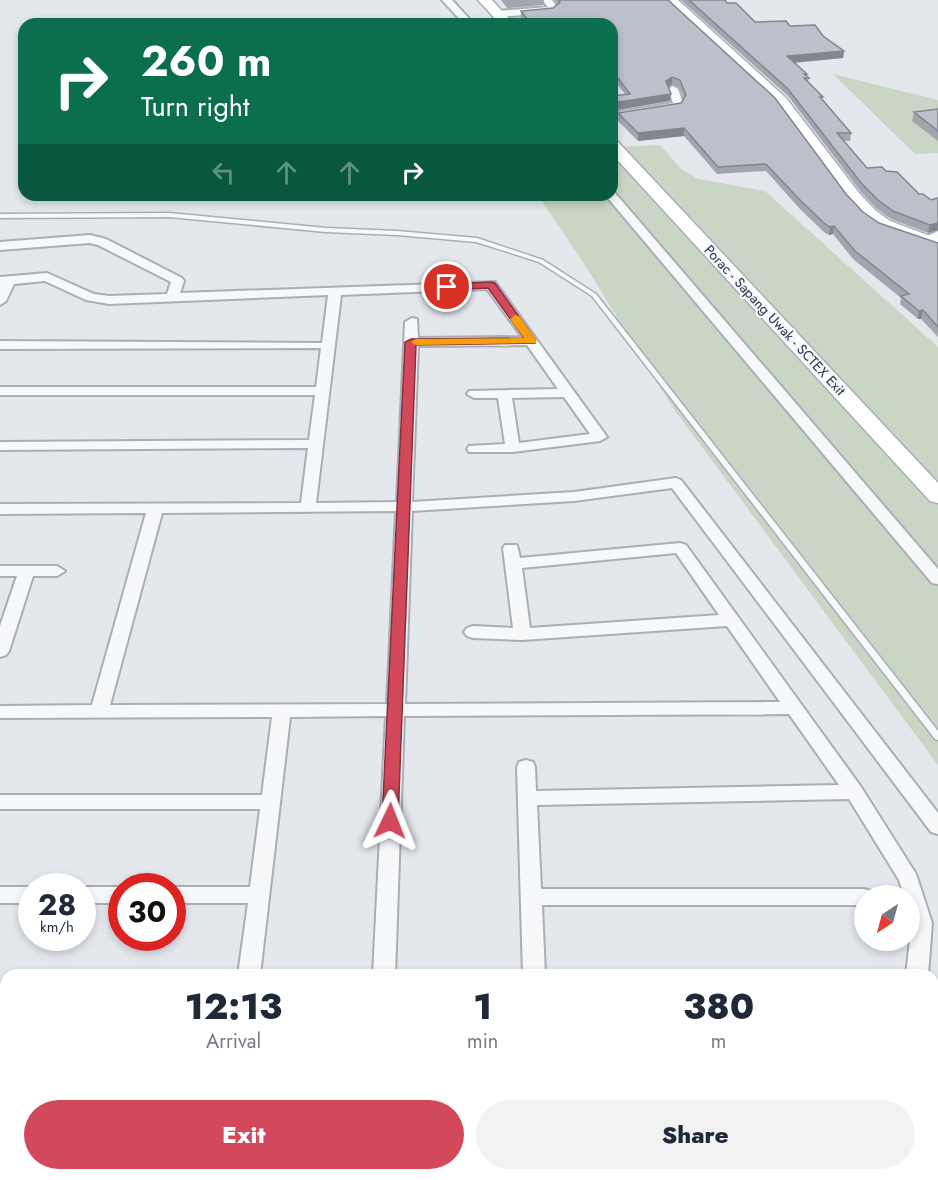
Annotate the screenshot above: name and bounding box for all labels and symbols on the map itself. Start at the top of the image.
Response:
street label: Porac - Sapang Uwak - SCTEX Exit [700,240,851,400]
pin [421,261,472,312]
position arrow [358,789,422,853]
speed limit sign: 30 [108,873,186,951]
north arrow [854,885,920,951]

